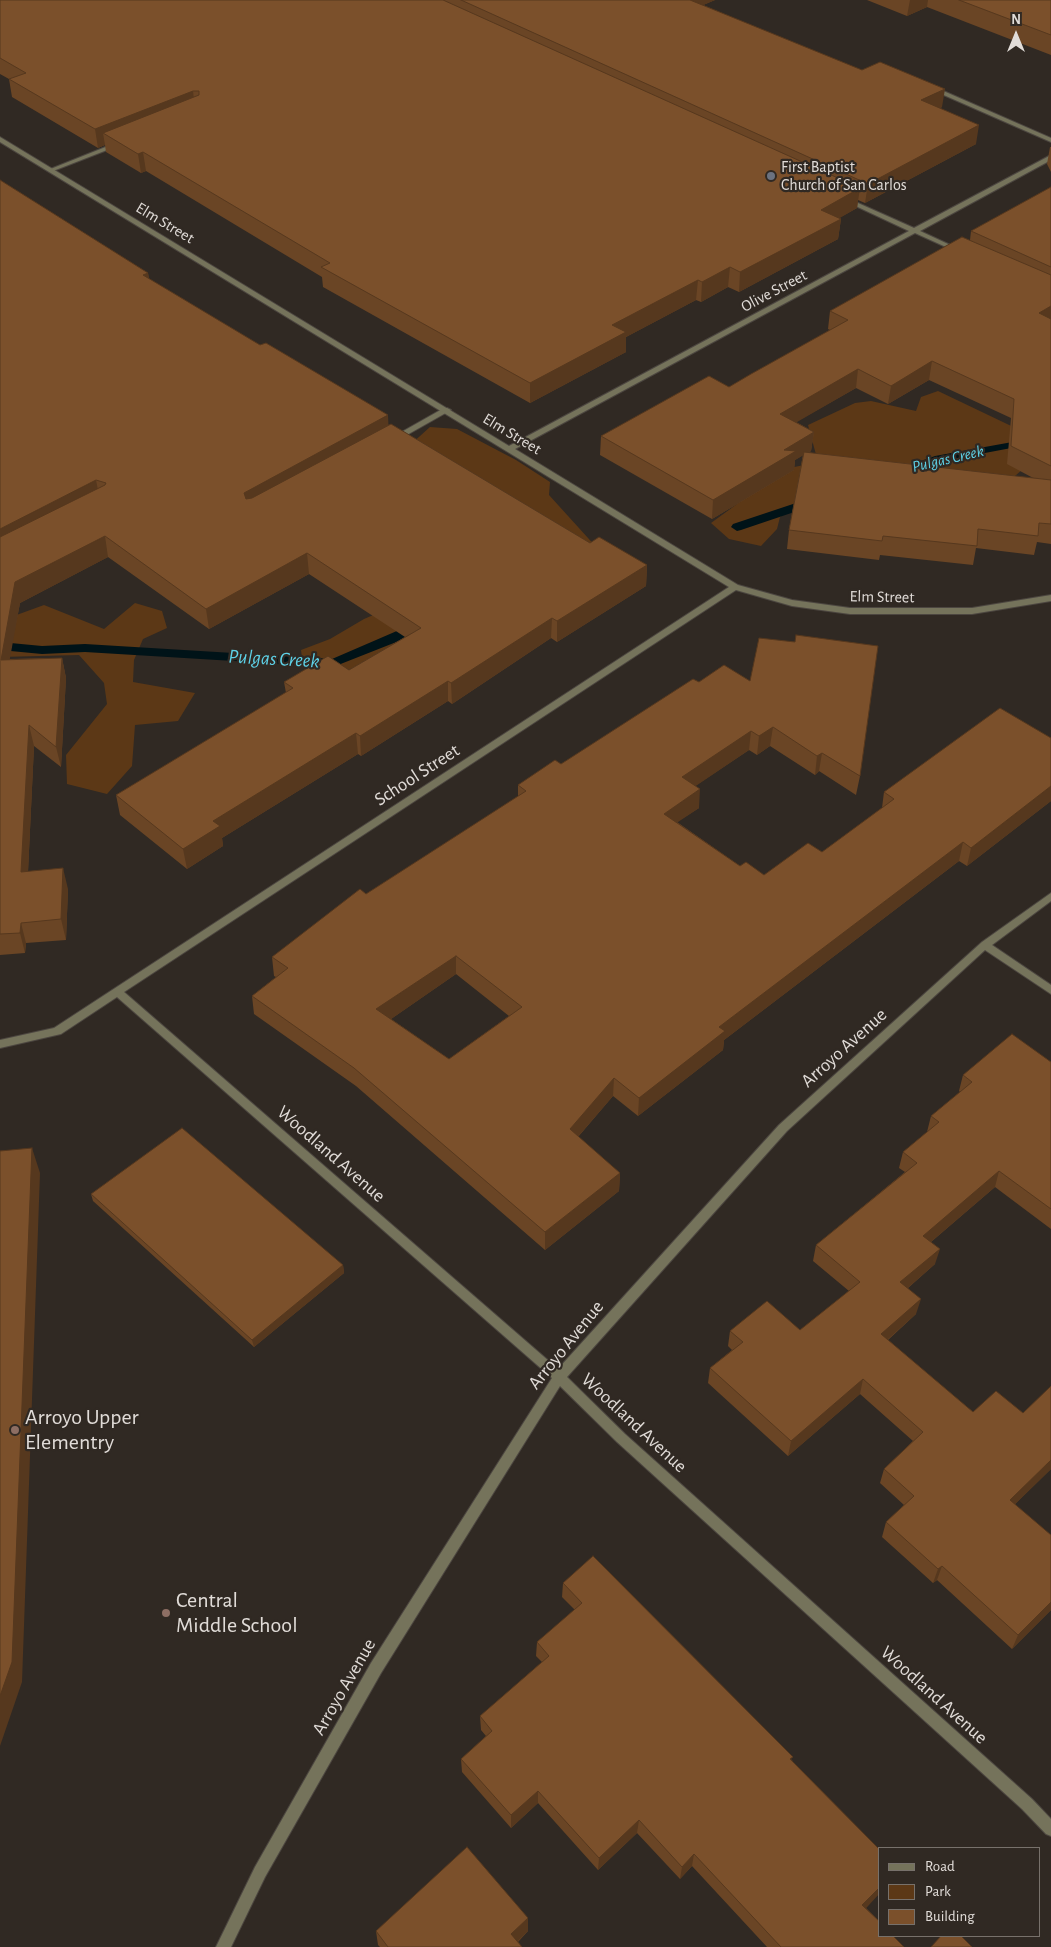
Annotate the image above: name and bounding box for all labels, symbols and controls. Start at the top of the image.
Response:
north arrow [991,10,1041,60]
text: N [1011,13,1021,27]
place label: First Baptist Church of San Carlos [781,157,907,195]
marker: First Baptist Church of San Carlos [765,170,777,182]
street label: Elm Street [132,198,198,248]
street label: Olive Street [738,266,810,316]
street label: Elm Street [479,409,545,459]
water label: Pulgas Creek [910,441,986,477]
street label: Elm Street [849,587,915,607]
water label: Pulgas Creek [228,645,320,673]
street label: School Street [370,739,464,811]
street label: Arroyo Avenue [796,1003,892,1093]
street label: Woodland Avenue [272,1101,390,1207]
street label: Arroyo Avenue [523,1296,609,1394]
street label: Woodland Avenue [576,1368,692,1478]
place label: Arroyo Upper Elementry [25,1404,139,1455]
marker: Arroyo Upper Elementry [9,1424,21,1436]
place label: Central Middle School [176,1587,298,1638]
marker: Central Middle School [160,1607,172,1619]
street label: Arroyo Avenue [307,1635,381,1739]
street label: Woodland Avenue [876,1641,992,1749]
legend [878,1847,1041,1937]
text: Road [925,1859,955,1874]
text: Park [925,1884,951,1899]
text: Building [925,1909,975,1924]

